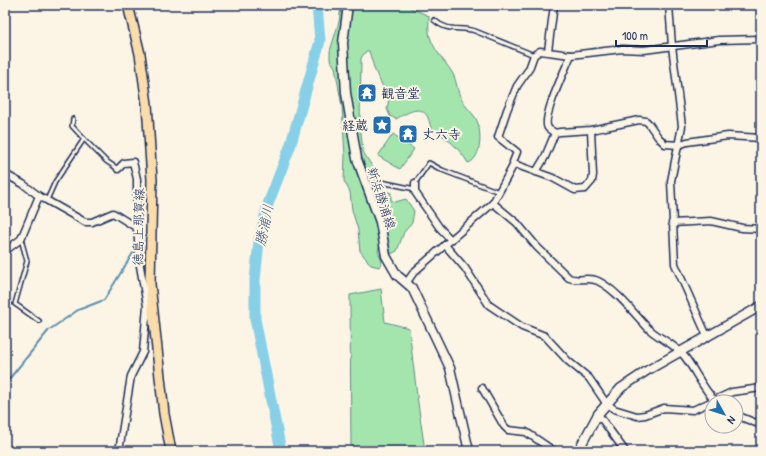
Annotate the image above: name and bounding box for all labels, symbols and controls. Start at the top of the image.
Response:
scale bar [616,22,707,48]
text: 100 m [622,27,648,44]
temple icon: 観音堂 [356,82,378,104]
place label: 観音堂 [381,84,420,102]
place icon: 経蔵 [371,114,393,136]
place label: 経蔵 [342,116,368,134]
temple icon: 丈六寺 [397,123,419,145]
place label: 丈六寺 [422,125,461,143]
street label: 新浜勝浦線 [363,164,401,233]
street label: 徳島上那賀線 [128,187,148,266]
water label: 勝浦川 [250,202,277,247]
north arrow [704,394,744,434]
text: N [724,414,739,427]

